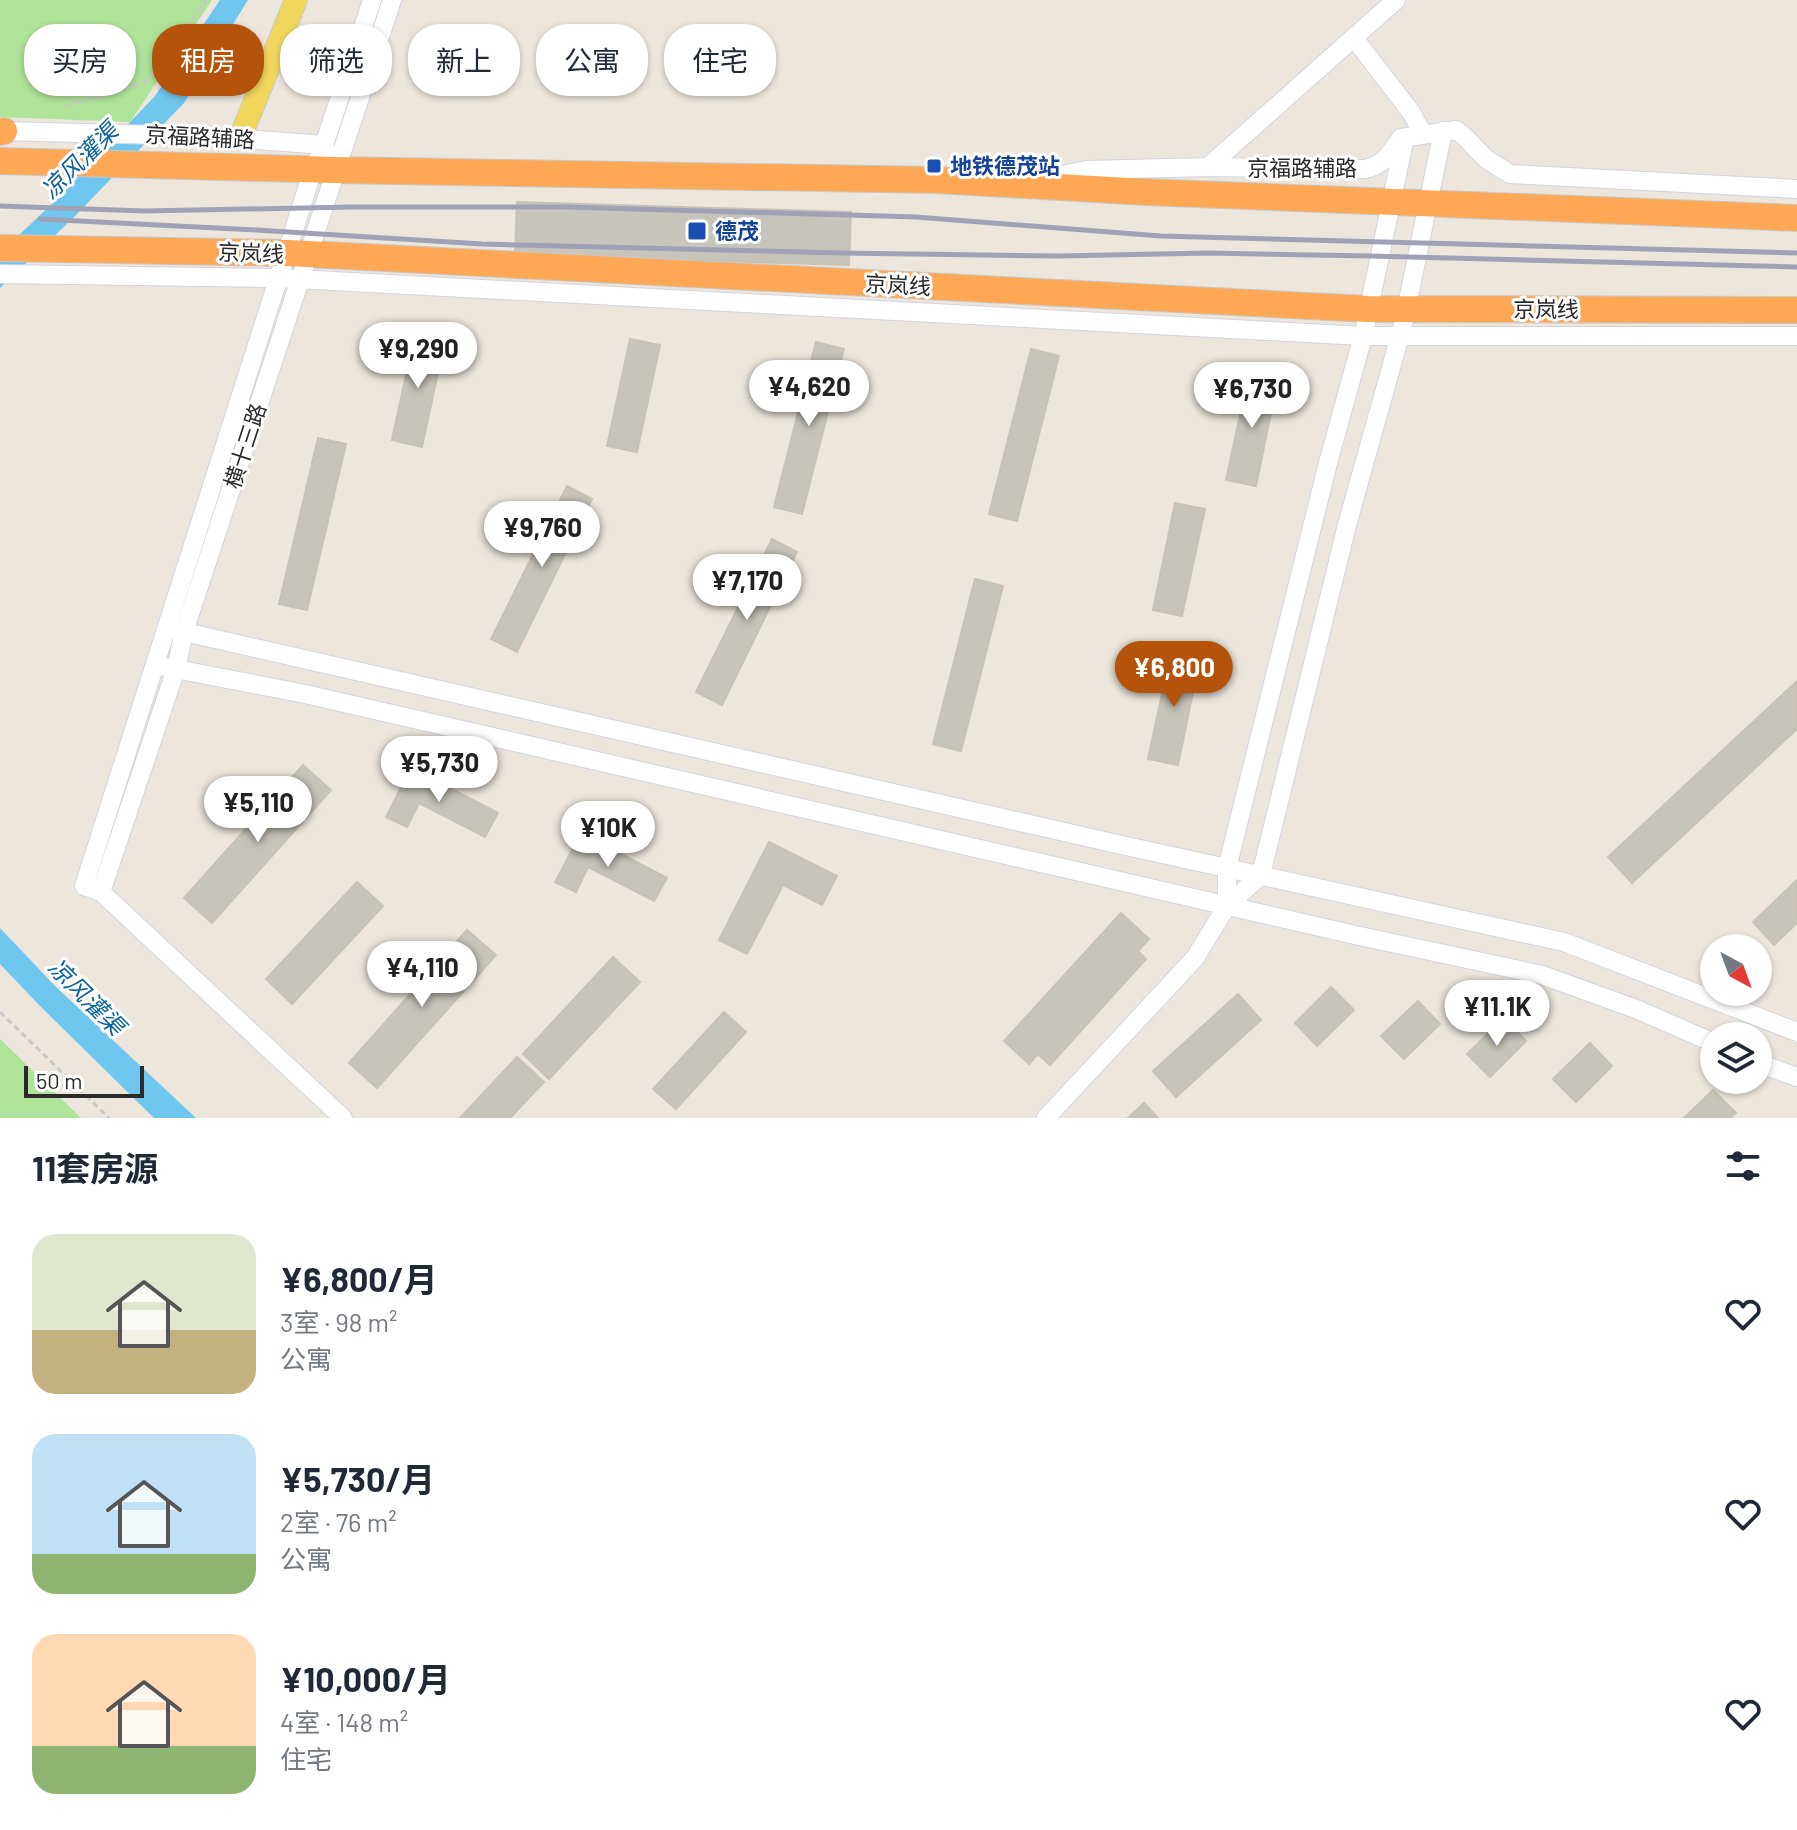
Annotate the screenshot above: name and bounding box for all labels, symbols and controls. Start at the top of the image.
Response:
chip: 买房 [24,24,136,96]
chip: 租房 [152,24,264,96]
chip: 筛选 [280,24,392,96]
chip: 新上 [408,24,520,96]
chip: 公寓 [536,24,648,96]
chip: 住宅 [664,24,776,96]
water label: 凉风灌渠 [35,114,125,204]
street label: 京福路辅路 [144,120,256,152]
place label: 地铁德茂站 [950,152,1060,178]
street label: 京福路辅路 [1247,154,1357,180]
marker: 地铁德茂站 [925,157,943,175]
place label: 德茂 [715,217,759,243]
marker: 德茂 [686,220,708,242]
street label: 京岚线 [218,238,284,266]
street label: 京岚线 [864,269,932,299]
street label: 京岚线 [1513,295,1579,321]
pin: ¥9,290 [353,322,483,390]
text: ¥9,290 [377,332,459,363]
pin: ¥4,620 [744,360,874,428]
pin: ¥6,730 [1187,362,1317,430]
text: ¥4,620 [767,370,851,401]
text: ¥6,730 [1212,372,1292,403]
street label: 横十三路 [218,400,270,492]
pin: ¥9,760 [477,501,607,569]
text: ¥9,760 [502,511,582,542]
pin: ¥7,170 [682,554,812,622]
text: ¥7,170 [711,564,783,595]
pin: ¥6,800 [1109,641,1239,709]
text: ¥6,800 [1133,651,1215,682]
pin: ¥5,730 [374,736,504,804]
text: ¥5,730 [399,746,479,777]
pin: ¥5,110 [193,776,323,844]
text: ¥5,110 [222,786,294,817]
pin: ¥10K [561,801,655,869]
text: ¥10K [579,811,637,842]
north arrow [1700,934,1772,1006]
map controls [1700,934,1772,1094]
pin: ¥4,110 [357,941,487,1009]
text: ¥4,110 [385,951,459,982]
water label: 凉风灌渠 [43,952,133,1042]
pin: ¥11.1K [1432,980,1562,1048]
text: ¥11.1K [1463,990,1531,1021]
button: layers [1700,1022,1772,1094]
scale bar [24,1062,144,1098]
text: 50 m [36,1067,82,1093]
icon: filters [1721,1144,1765,1188]
text: 11套房源 [32,1147,158,1188]
text: ¥6,800/月 [280,1258,438,1299]
icon: home [96,1266,192,1362]
icon: heart [1721,1292,1765,1336]
text: 3室 · 98 m² [280,1306,398,1337]
text: 公寓 [280,1343,332,1374]
text: ¥5,730/月 [280,1458,435,1499]
icon: home [96,1466,192,1562]
icon: heart [1721,1492,1765,1536]
text: 2室 · 76 m² [280,1506,397,1537]
text: 公寓 [280,1543,332,1574]
text: ¥10,000/月 [280,1658,451,1699]
icon: home [96,1666,192,1762]
icon: heart [1721,1692,1765,1736]
text: 4室 · 148 m² [280,1706,408,1737]
text: 住宅 [280,1743,332,1774]

